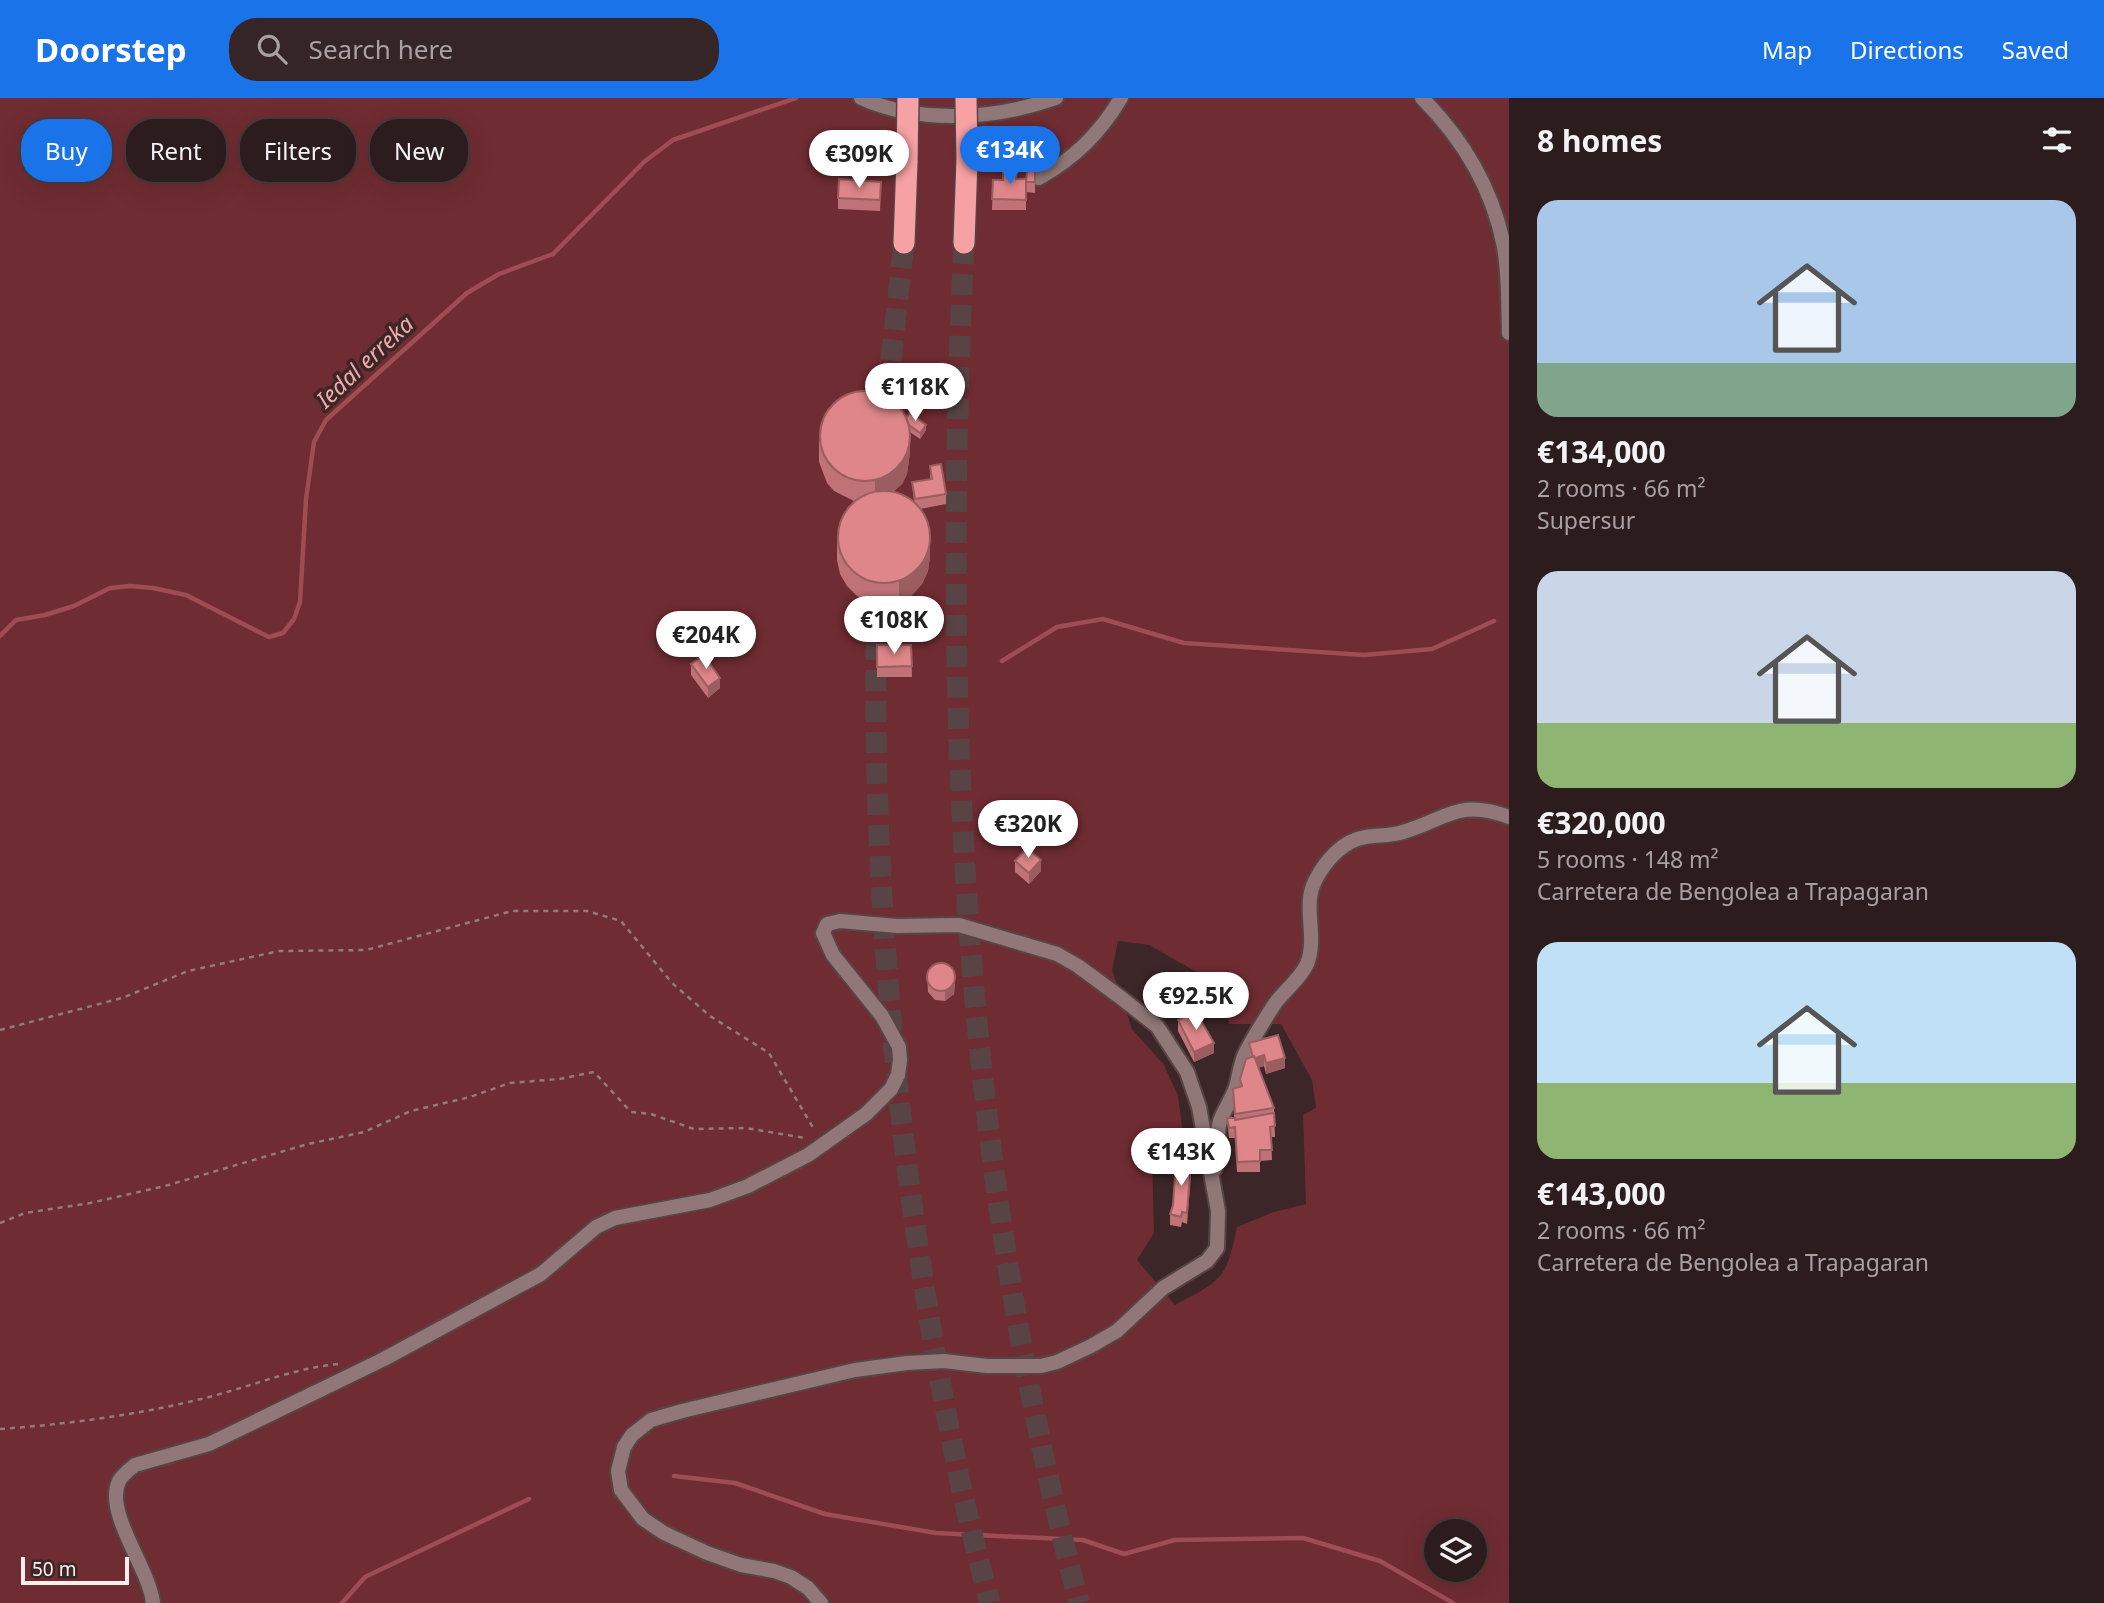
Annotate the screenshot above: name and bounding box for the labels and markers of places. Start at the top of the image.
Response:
pin: €134K [961,126,1059,186]
pin: €309K [810,130,908,190]
pin: €118K [866,364,964,423]
pin: €108K [845,596,943,656]
pin: €204K [657,612,755,671]
pin: €320K [979,800,1077,860]
pin: €92.5K [1139,972,1253,1032]
pin: €143K [1132,1128,1230,1188]

